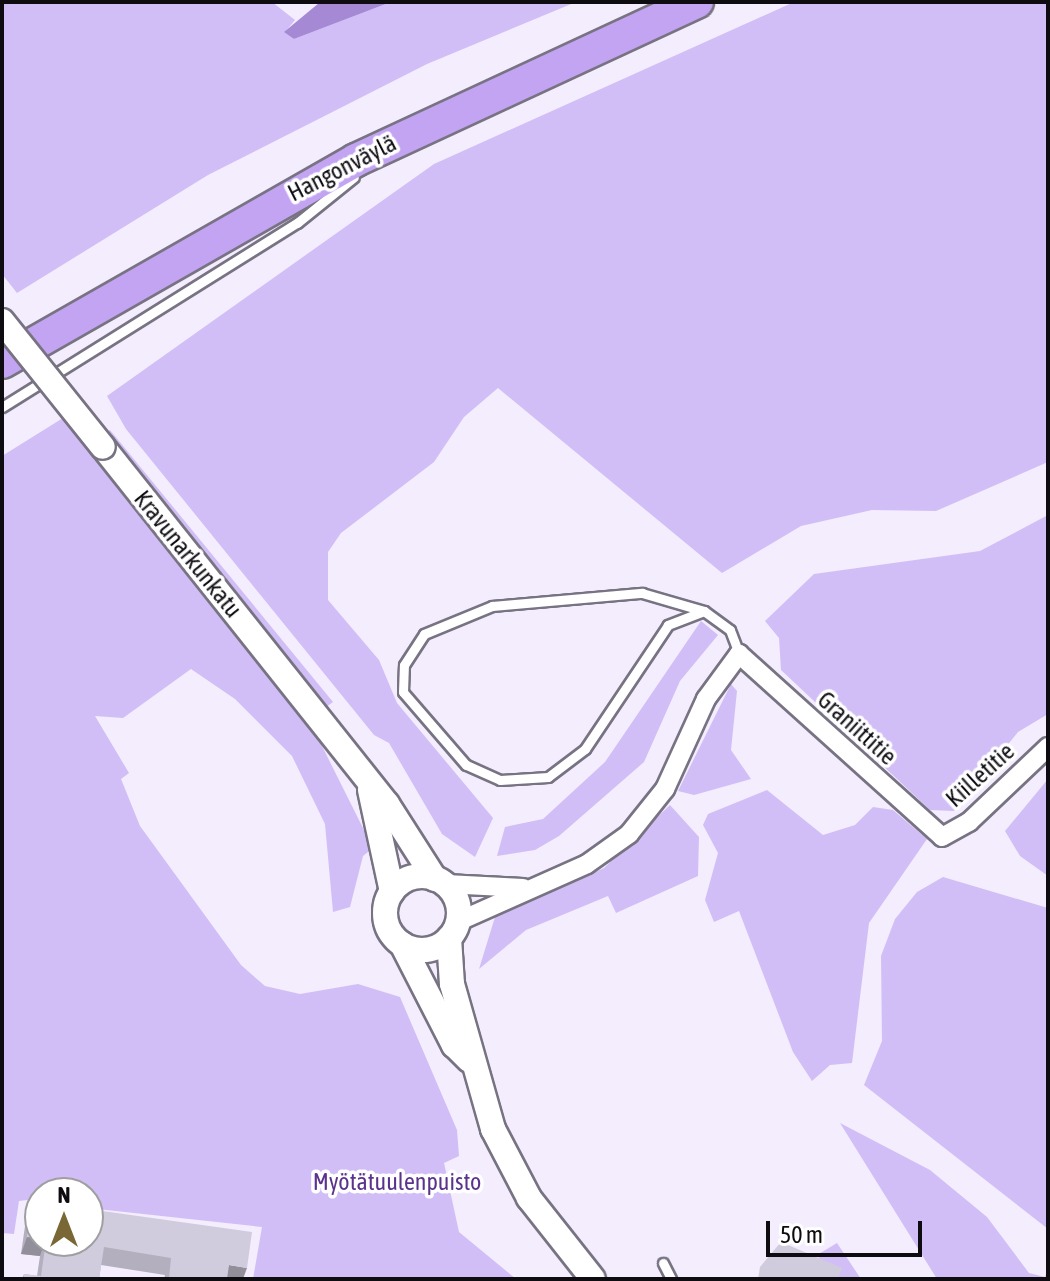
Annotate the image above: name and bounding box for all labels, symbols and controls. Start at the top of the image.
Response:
street label: Hangonväylä [283,128,401,208]
street label: Kravunarkunkatu [128,485,248,623]
street label: Graniittitie [812,685,902,771]
street label: Kiilletitie [940,737,1020,813]
park label: Myötätuulenpuisto [313,1168,481,1196]
north arrow [24,1177,104,1257]
text: N [58,1182,70,1208]
scale bar [770,1205,926,1255]
text: 50 m [780,1221,823,1248]

